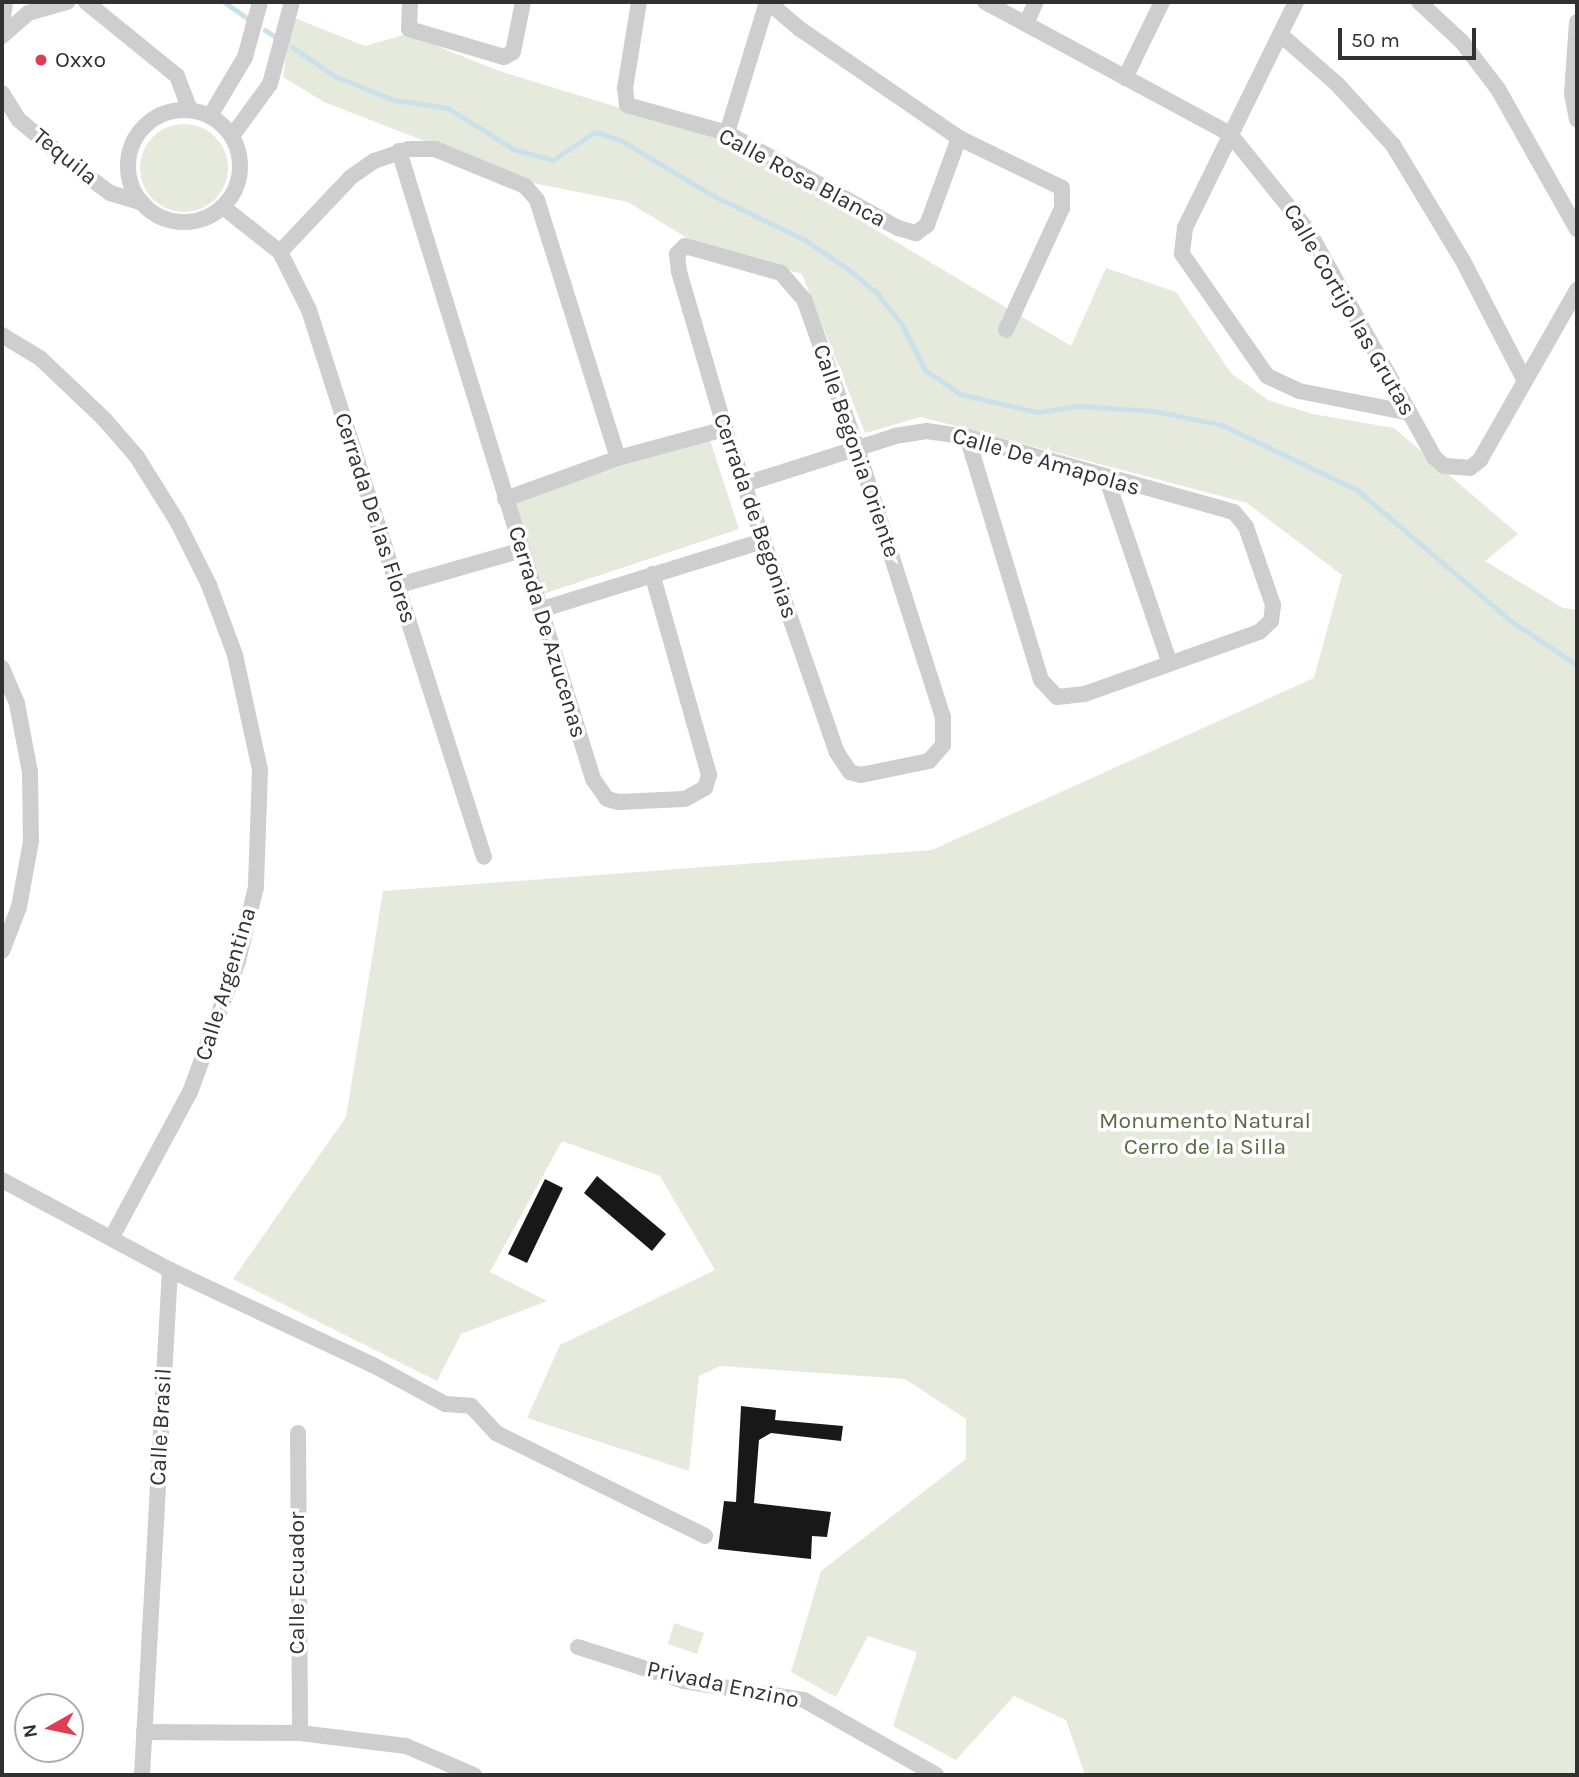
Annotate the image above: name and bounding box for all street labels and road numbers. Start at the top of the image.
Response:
street label: Calle Rosa Blanca [714,122,890,234]
street label: Tequila [27,123,103,191]
street label: Calle Cortijo las Grutas [1277,199,1421,421]
street label: Calle Begonia Oriente [807,341,905,561]
street label: Cerrada De las Flores [328,409,422,627]
street label: Cerrada de Begonias [707,410,803,622]
street label: Calle De Amapolas [949,422,1143,502]
street label: Cerrada De Azucenas [502,523,592,741]
street label: Calle Argentina [190,904,262,1064]
street label: Calle Brasil [144,1368,178,1486]
street label: Calle Ecuador [283,1512,311,1654]
street label: Privada Enzino [644,1655,802,1715]

